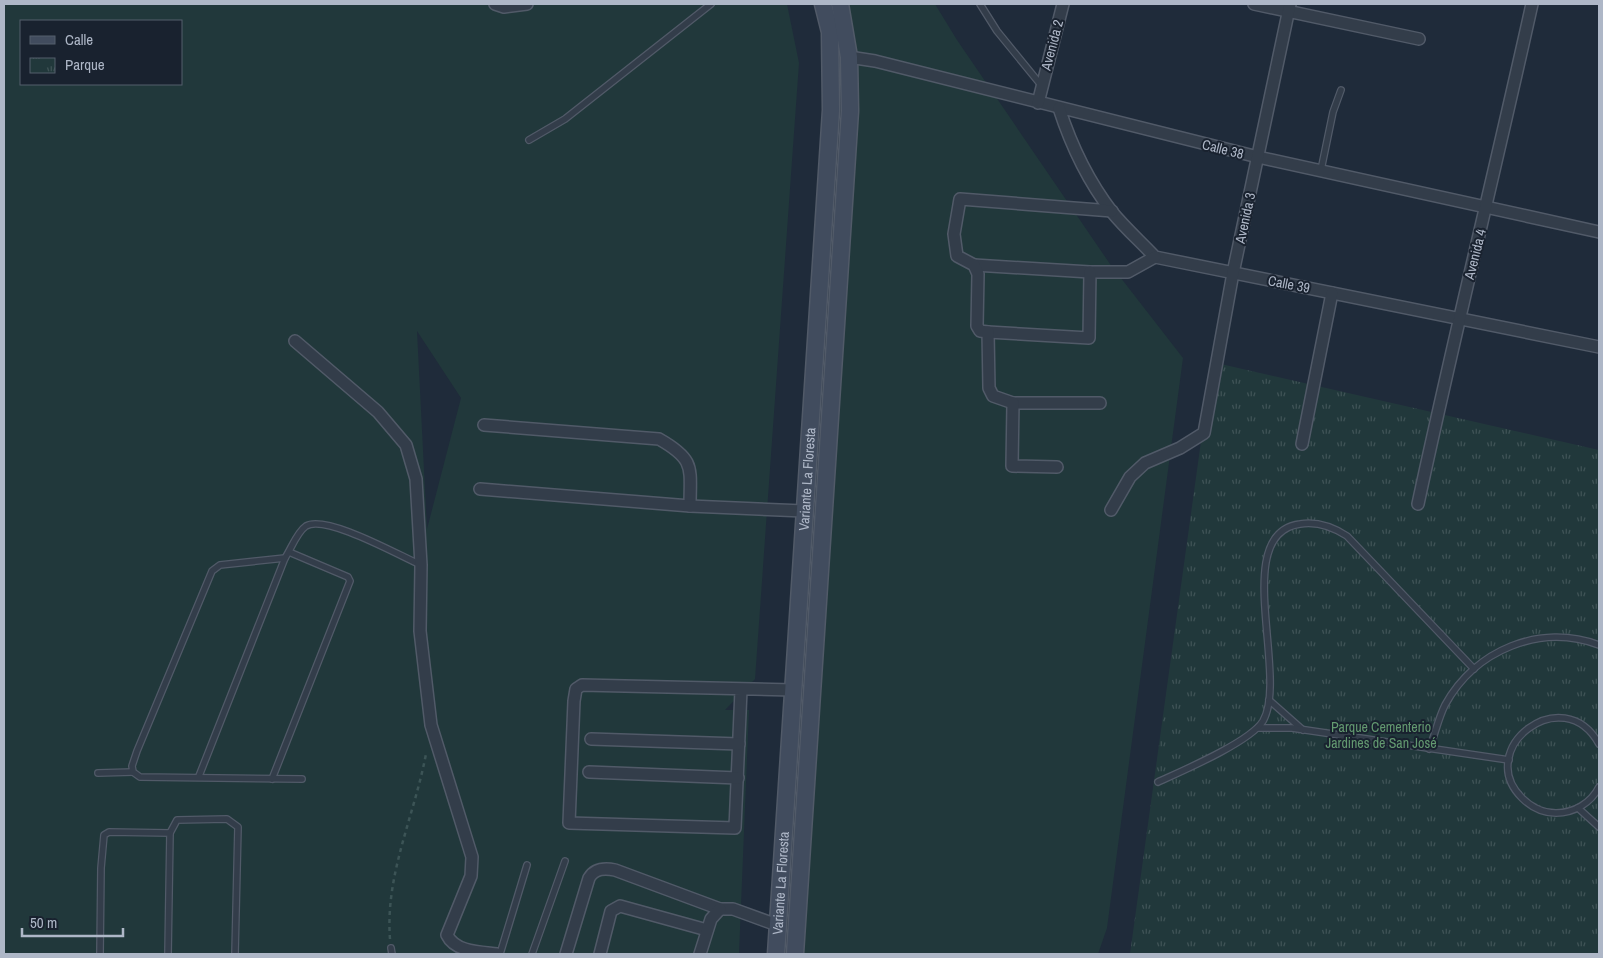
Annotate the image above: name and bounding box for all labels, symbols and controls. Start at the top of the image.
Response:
street label: Avenida 2 [1036,18,1067,73]
legend [20,20,182,85]
text: Calle [65,29,93,50]
text: Parque [65,54,105,75]
street label: Calle 38 [1200,135,1246,163]
street label: Avenida 3 [1231,191,1259,246]
street label: Avenida 4 [1460,226,1490,282]
street label: Calle 39 [1267,271,1311,297]
street label: Variante La Floresta [795,426,819,531]
park label: Parque Cementerio Jardines de San José [1325,718,1437,752]
street label: Variante La Floresta [768,830,793,935]
scale bar [22,906,124,938]
text: 50 m [30,912,57,933]

